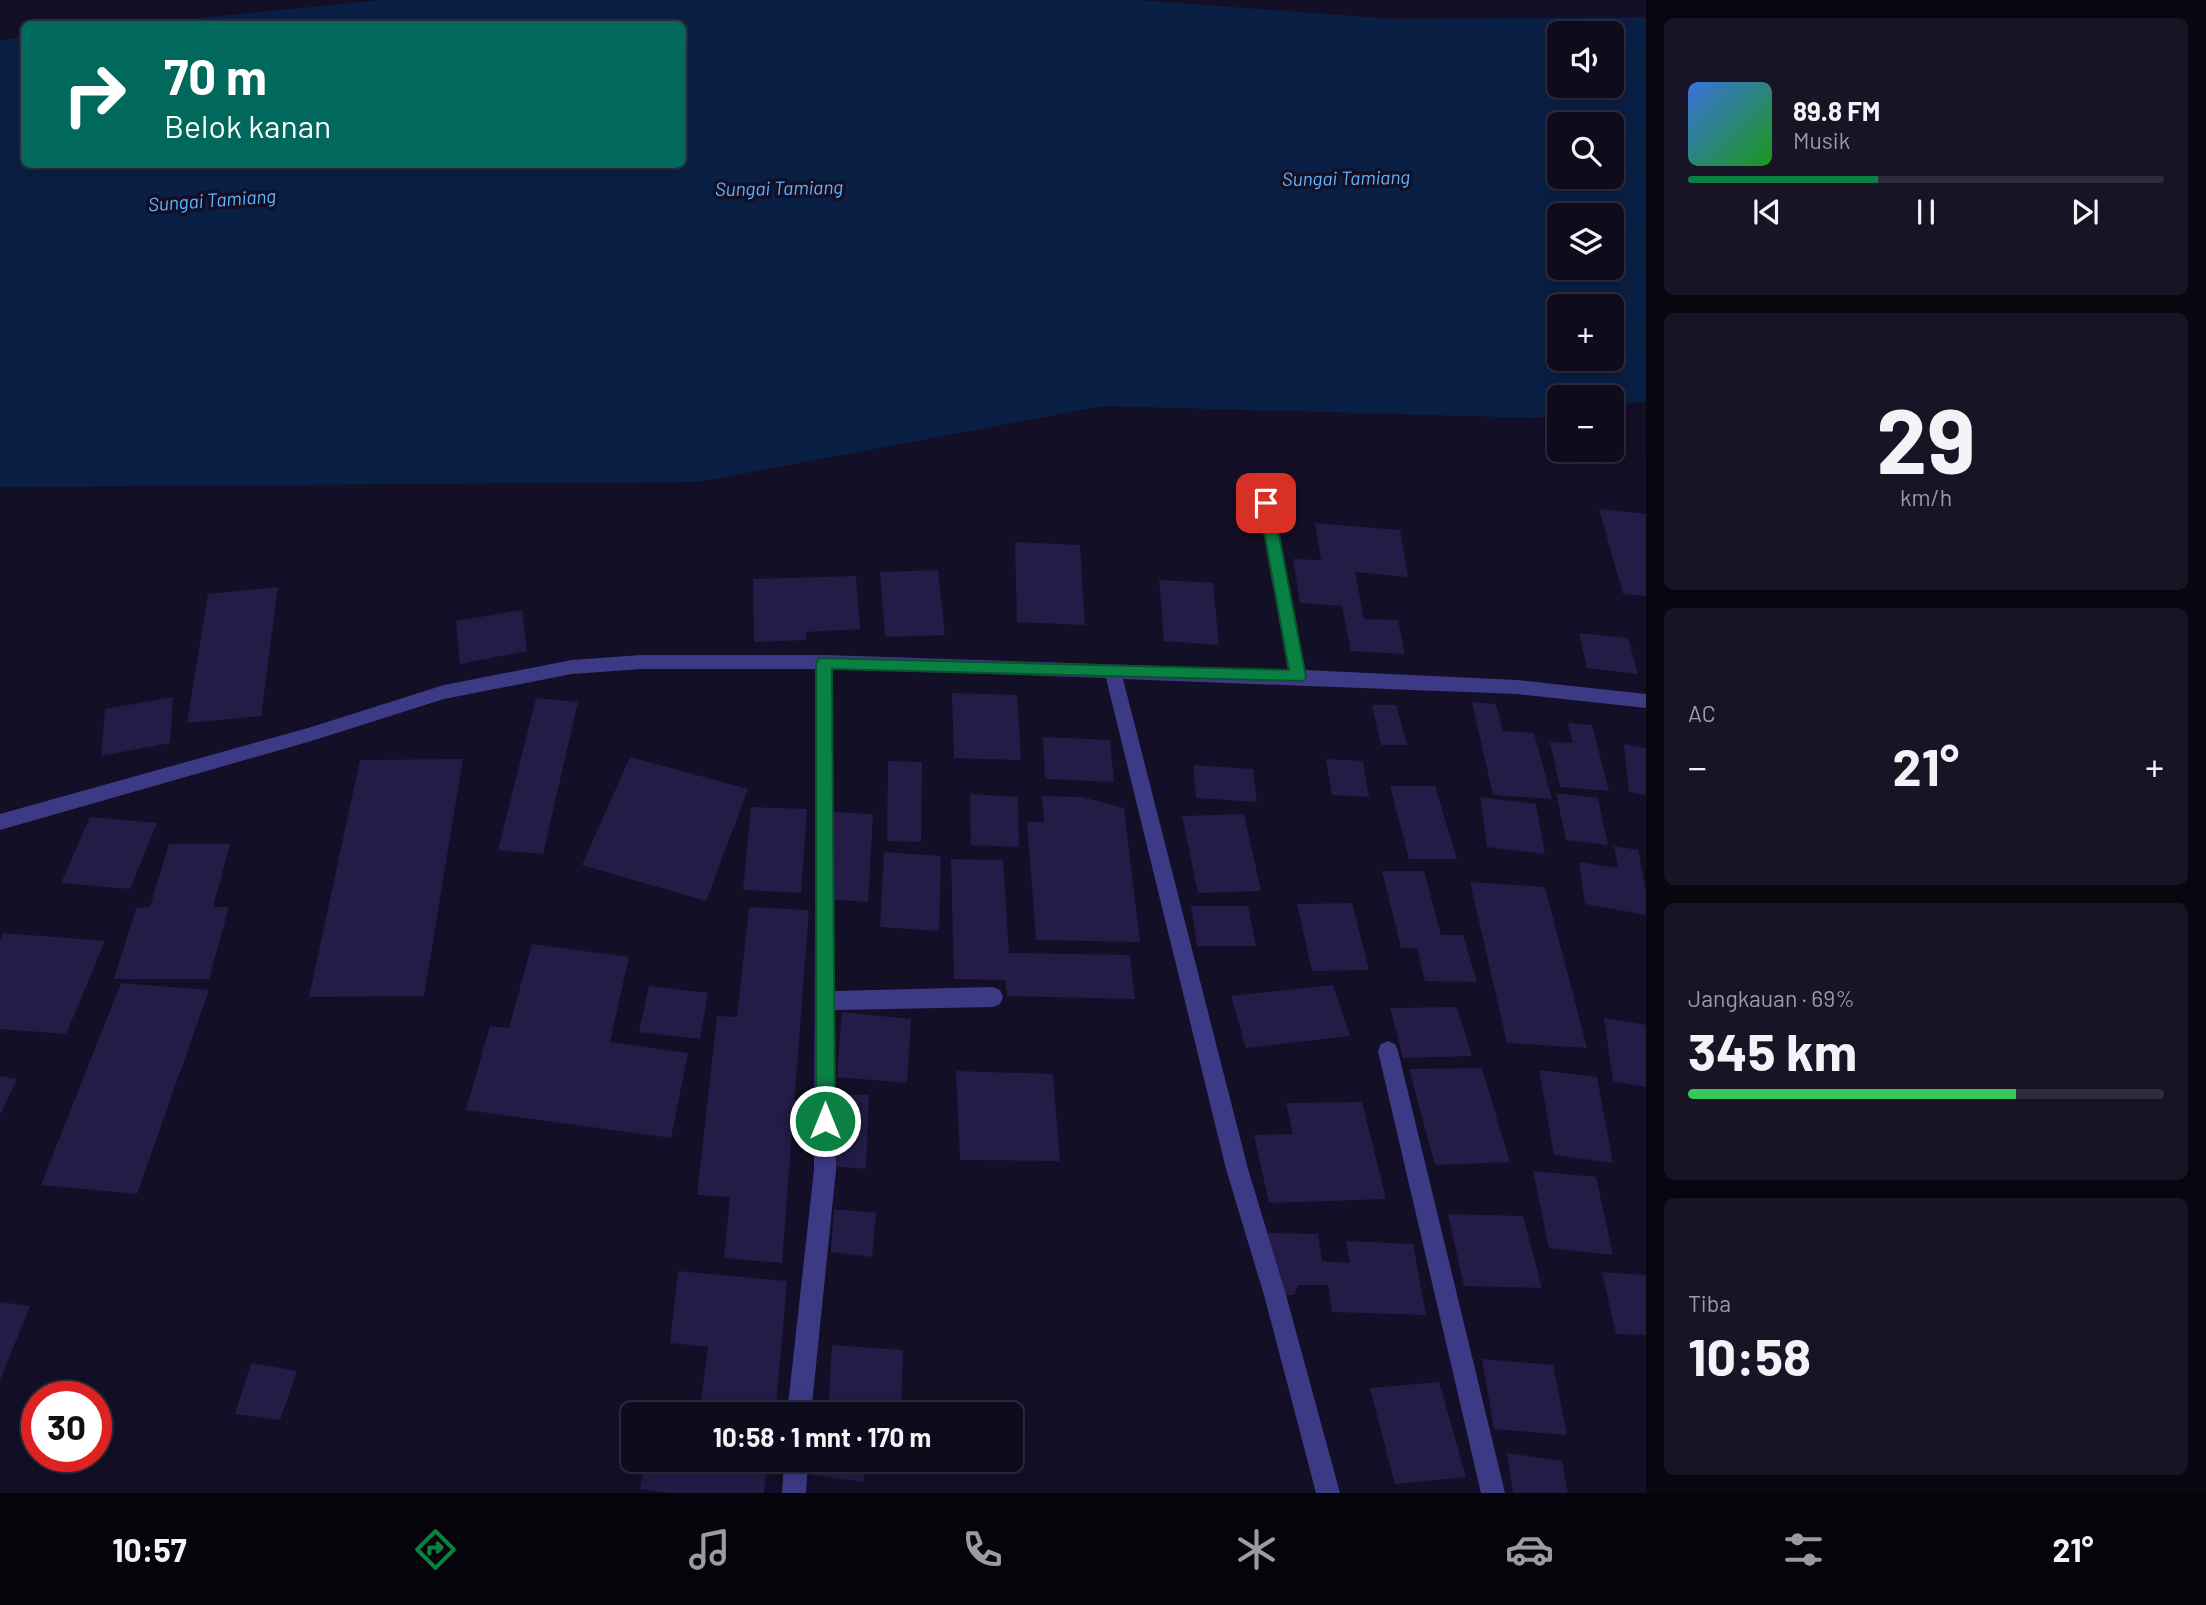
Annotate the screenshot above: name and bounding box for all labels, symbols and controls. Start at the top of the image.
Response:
map controls [1547,21,1624,462]
button: sound [1547,21,1624,98]
text: 70 m [164,46,267,105]
icon: right [49,49,140,140]
text: 89.8 FM [1793,95,1880,126]
text: Belok kanan [164,106,331,144]
button: search [1547,112,1624,189]
text: Musik [1793,126,1850,154]
water label: Sungai Tamiang [1282,165,1410,190]
water label: Sungai Tamiang [715,175,843,200]
water label: Sungai Tamiang [147,184,277,215]
icon: previous [1748,193,1786,231]
icon: pause [1907,193,1945,231]
icon: next [2066,193,2104,231]
button: layers [1547,203,1624,280]
button: + [1547,294,1624,371]
text: 29 [1876,383,1976,492]
button: − [1547,385,1624,462]
pin [1236,473,1296,533]
text: km/h [1900,483,1952,511]
icon: arrive [1247,484,1285,522]
text: AC [1688,699,1716,727]
text: 21° [1893,734,1959,796]
text: − [1688,743,1707,789]
text: + [2145,743,2164,789]
text: Jangkauan · 69% [1688,984,1855,1012]
text: 345 km [1688,1019,1857,1081]
position arrow [788,1084,862,1158]
text: Tiba [1688,1289,1731,1317]
text: 10:58 [1688,1324,1811,1386]
speed limit sign: 30 [21,1381,112,1472]
text: 10:58 · 1 mnt · 170 m [713,1421,931,1452]
icon: directions [411,1525,460,1574]
icon: music [685,1525,734,1574]
icon: phone [958,1525,1007,1574]
icon: climate [1232,1525,1281,1574]
icon: car [1505,1525,1554,1574]
icon: filters [1779,1525,1828,1574]
text: 10:57 [112,1530,187,1568]
text: 21° [2053,1530,2094,1568]

